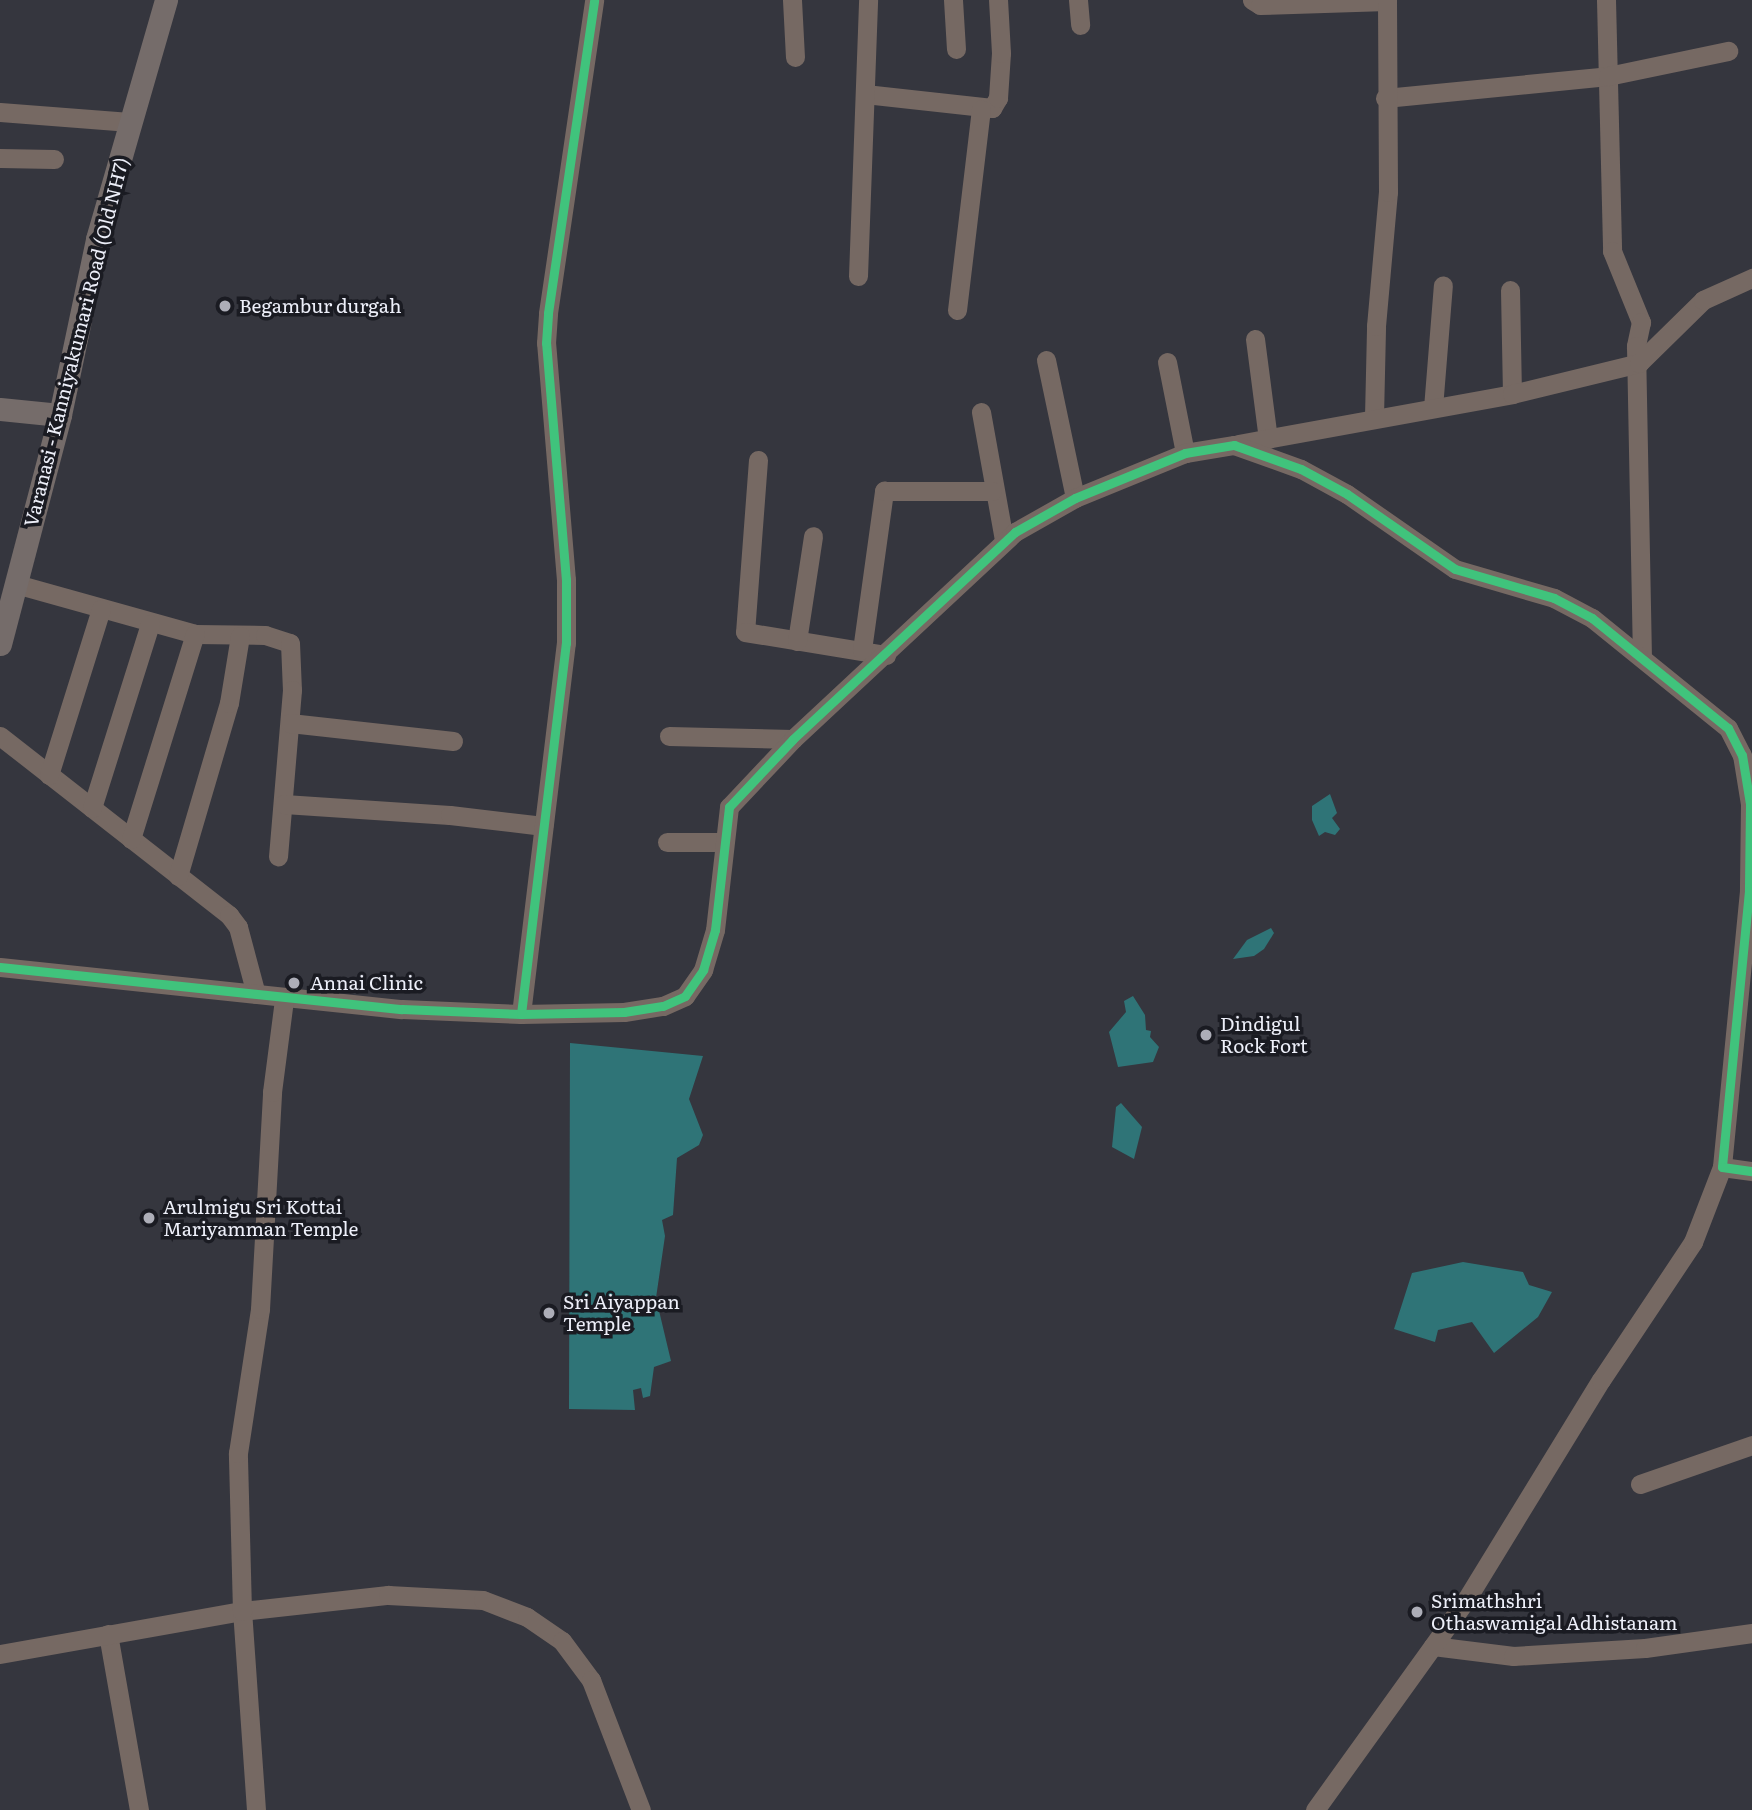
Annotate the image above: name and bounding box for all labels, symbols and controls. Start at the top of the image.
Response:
street label: Varanasi - Kanniyakumari Road (Old NH7) [19,155,133,529]
place label: Begambur durgah [239,295,402,317]
marker: Begambur durgah [217,298,233,314]
place label: Annai Clinic [310,972,423,994]
marker: Annai Clinic [284,973,304,993]
place label: Dindigul Rock Fort [1220,1013,1308,1057]
marker: Dindigul Rock Fort [1198,1027,1214,1043]
place label: Arulmigu Sri Kottai Mariyamman Temple [163,1196,358,1240]
marker: Arulmigu Sri Kottai Mariyamman Temple [141,1210,157,1226]
place label: Sri Aiyappan Temple [563,1291,680,1335]
marker: Sri Aiyappan Temple [541,1305,557,1321]
place label: Srimathshri Othaswamigal Adhistanam [1431,1590,1678,1634]
marker: Srimathshri Othaswamigal Adhistanam [1409,1604,1425,1620]

